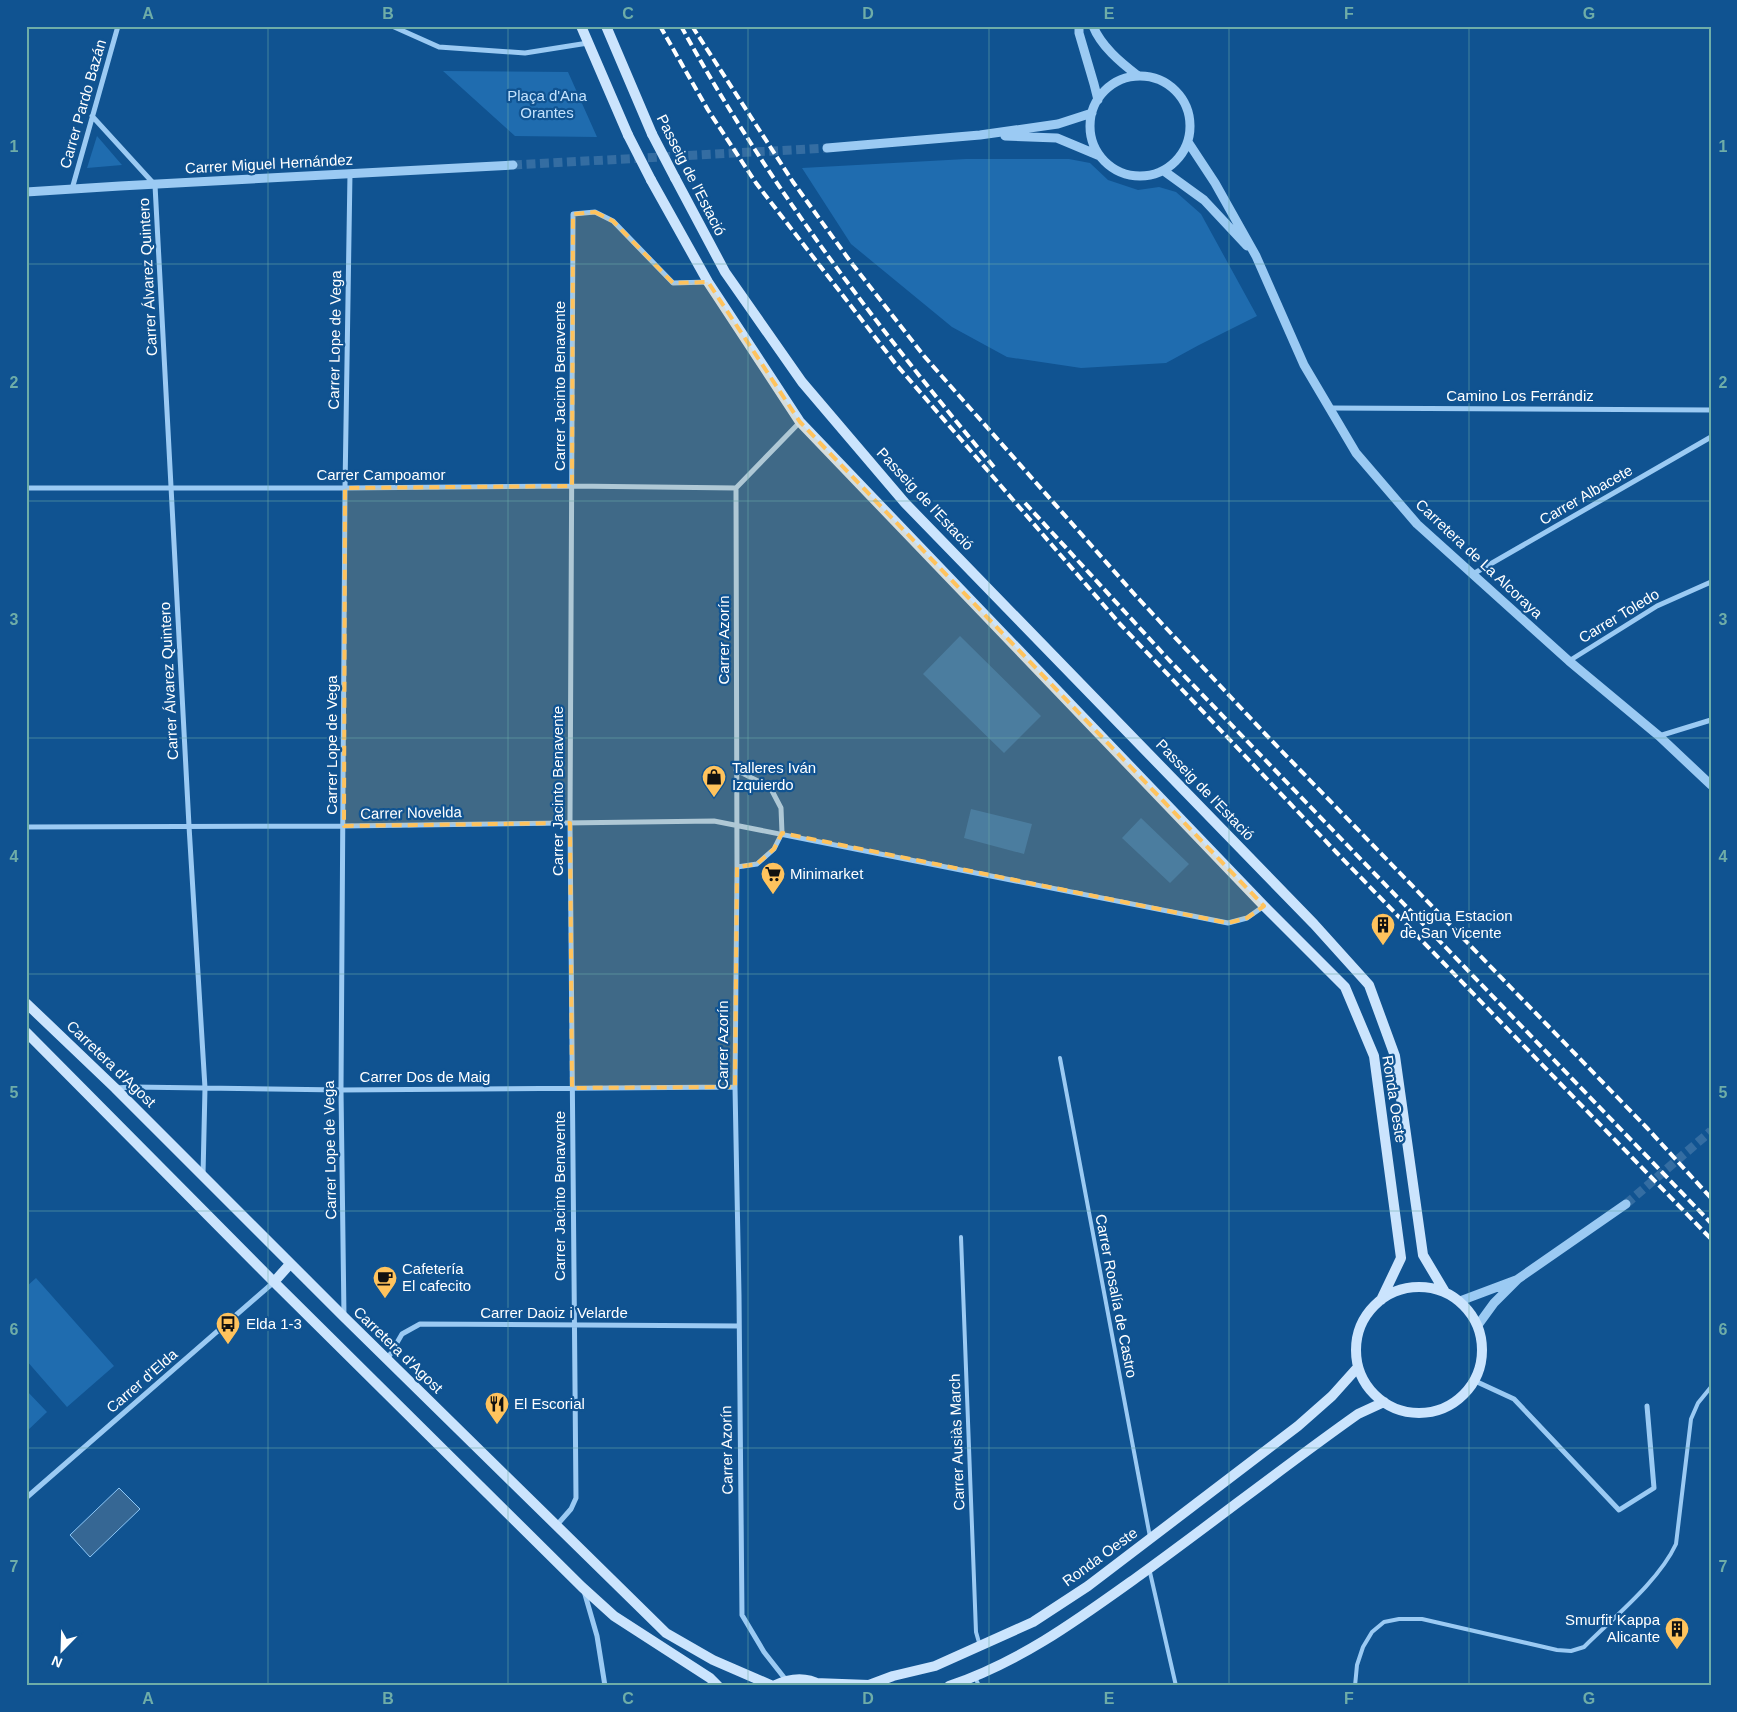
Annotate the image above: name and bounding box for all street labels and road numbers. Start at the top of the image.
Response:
street label: Carrer Pardo Bazán [56,37,109,170]
street label: Passeig de l'Estació [654,111,729,238]
street label: Carrer Miguel Hernández [184,151,354,176]
street label: Carrer Álvarez Quintero [135,197,160,357]
street label: Carrer Lope de Vega [325,270,344,410]
street label: Carrer Jacinto Benavente [551,301,568,471]
street label: Camino Los Ferrándiz [1446,387,1594,404]
street label: Passeig de l'Estació [874,444,977,553]
street label: Carrer Albacete [1536,461,1635,528]
street label: Carrer Campoamor [316,466,446,483]
street label: Carretera de La Alcoraya [1413,496,1547,622]
street label: Carrer Toledo [1576,585,1662,646]
street label: Carrer Azorín [715,595,732,685]
street label: Carrer Álvarez Quintero [156,601,181,761]
street label: Carrer Lope de Vega [323,675,340,815]
street label: Carrer Jacinto Benavente [549,706,566,876]
street label: Passeig de l'Estació [1153,736,1258,844]
street label: Carrer Novelda [360,803,463,822]
street label: Carrer Azorín [714,1000,731,1090]
street label: Carretera d'Agost [63,1017,160,1111]
street label: Ronda Oeste [1379,1054,1410,1144]
street label: Carrer Dos de Maig [360,1068,490,1085]
street label: Carrer Lope de Vega [320,1080,339,1220]
street label: Carrer Jacinto Benavente [551,1111,568,1281]
street label: Carrer Rosalía de Castro [1092,1212,1141,1379]
street label: Carretera d'Agost [350,1303,447,1397]
street label: Carrer Daoiz i Velarde [480,1304,628,1321]
street label: Carrer d’Elda [103,1345,181,1416]
street label: Carrer Ausiàs March [946,1373,967,1511]
street label: Carrer Azorín [717,1405,736,1495]
street label: Ronda Oeste [1059,1524,1140,1589]

